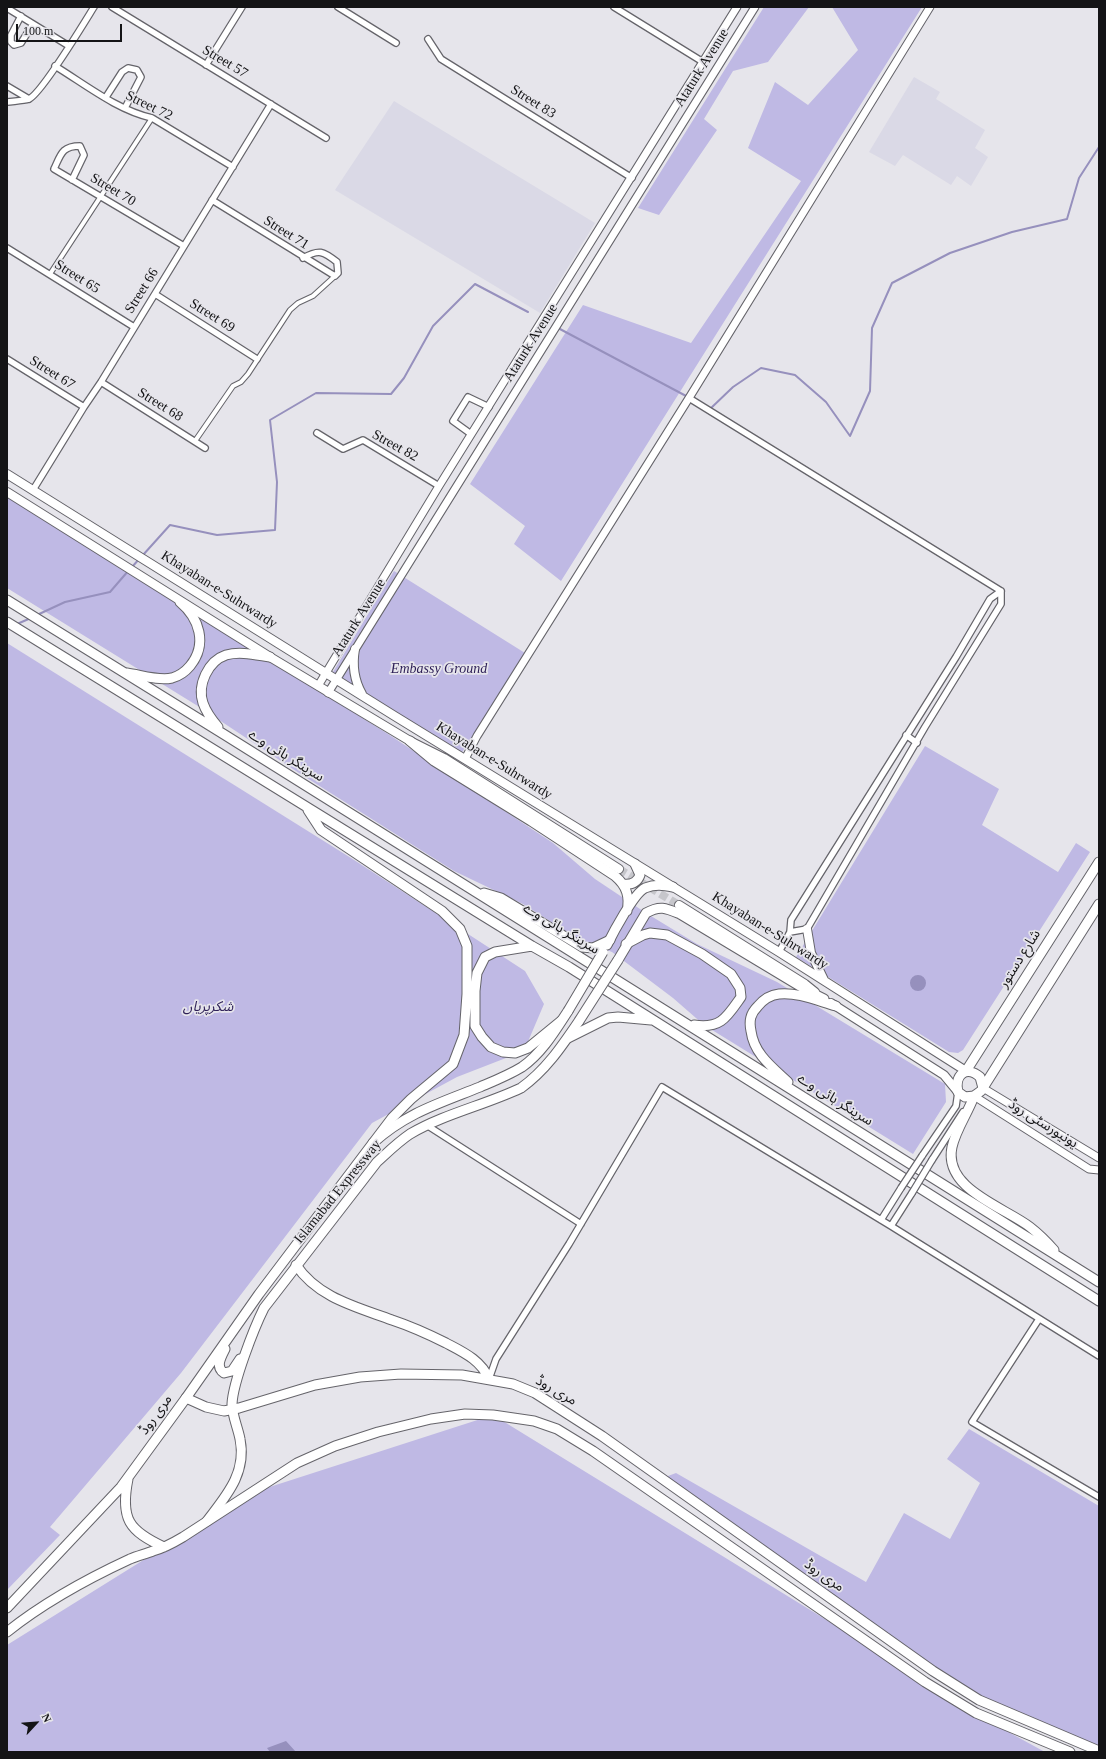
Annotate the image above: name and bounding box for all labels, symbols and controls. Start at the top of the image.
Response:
scale bar [18,16,124,42]
text: 100 m [23,24,53,38]
street label: Ataturk Avenue [671,26,733,110]
street label: Street 57 [199,42,251,82]
street label: Street 83 [507,82,559,122]
street label: Street 72 [123,87,175,125]
street label: Street 70 [87,170,139,210]
street label: Street 71 [260,213,312,253]
street label: Street 65 [51,257,103,297]
street label: Street 66 [122,265,162,317]
street label: Street 69 [186,296,238,336]
street label: Ataturk Avenue [500,301,562,385]
street label: Street 67 [26,353,78,393]
street label: Street 68 [134,385,186,425]
street label: Street 82 [369,426,421,466]
street label: Khayaban-e-Suhrwardy [158,547,280,633]
street label: Ataturk Avenue [328,576,390,660]
park label: Embassy Ground [391,661,487,677]
street label: Khayaban-e-Suhrwardy [433,718,555,804]
street label: سرینگر ہائی وے [245,726,327,786]
street label: Khayaban-e-Suhrwardy [709,888,831,974]
street label: سرینگر ہائی وے [520,900,602,958]
street label: شارع دستور [996,927,1044,991]
park label: شکرپریاں [183,999,233,1015]
street label: سرینگر ہائی وے [794,1070,876,1130]
street label: یونیورسٹی روڈ [1005,1096,1081,1152]
street label: Islamabad Expressway [291,1137,385,1247]
street label: مری روڈ [532,1372,580,1410]
street label: مری روڈ [136,1392,176,1438]
street label: مری روڈ [801,1556,847,1596]
north arrow [16,1703,56,1743]
text: N [40,1712,54,1724]

